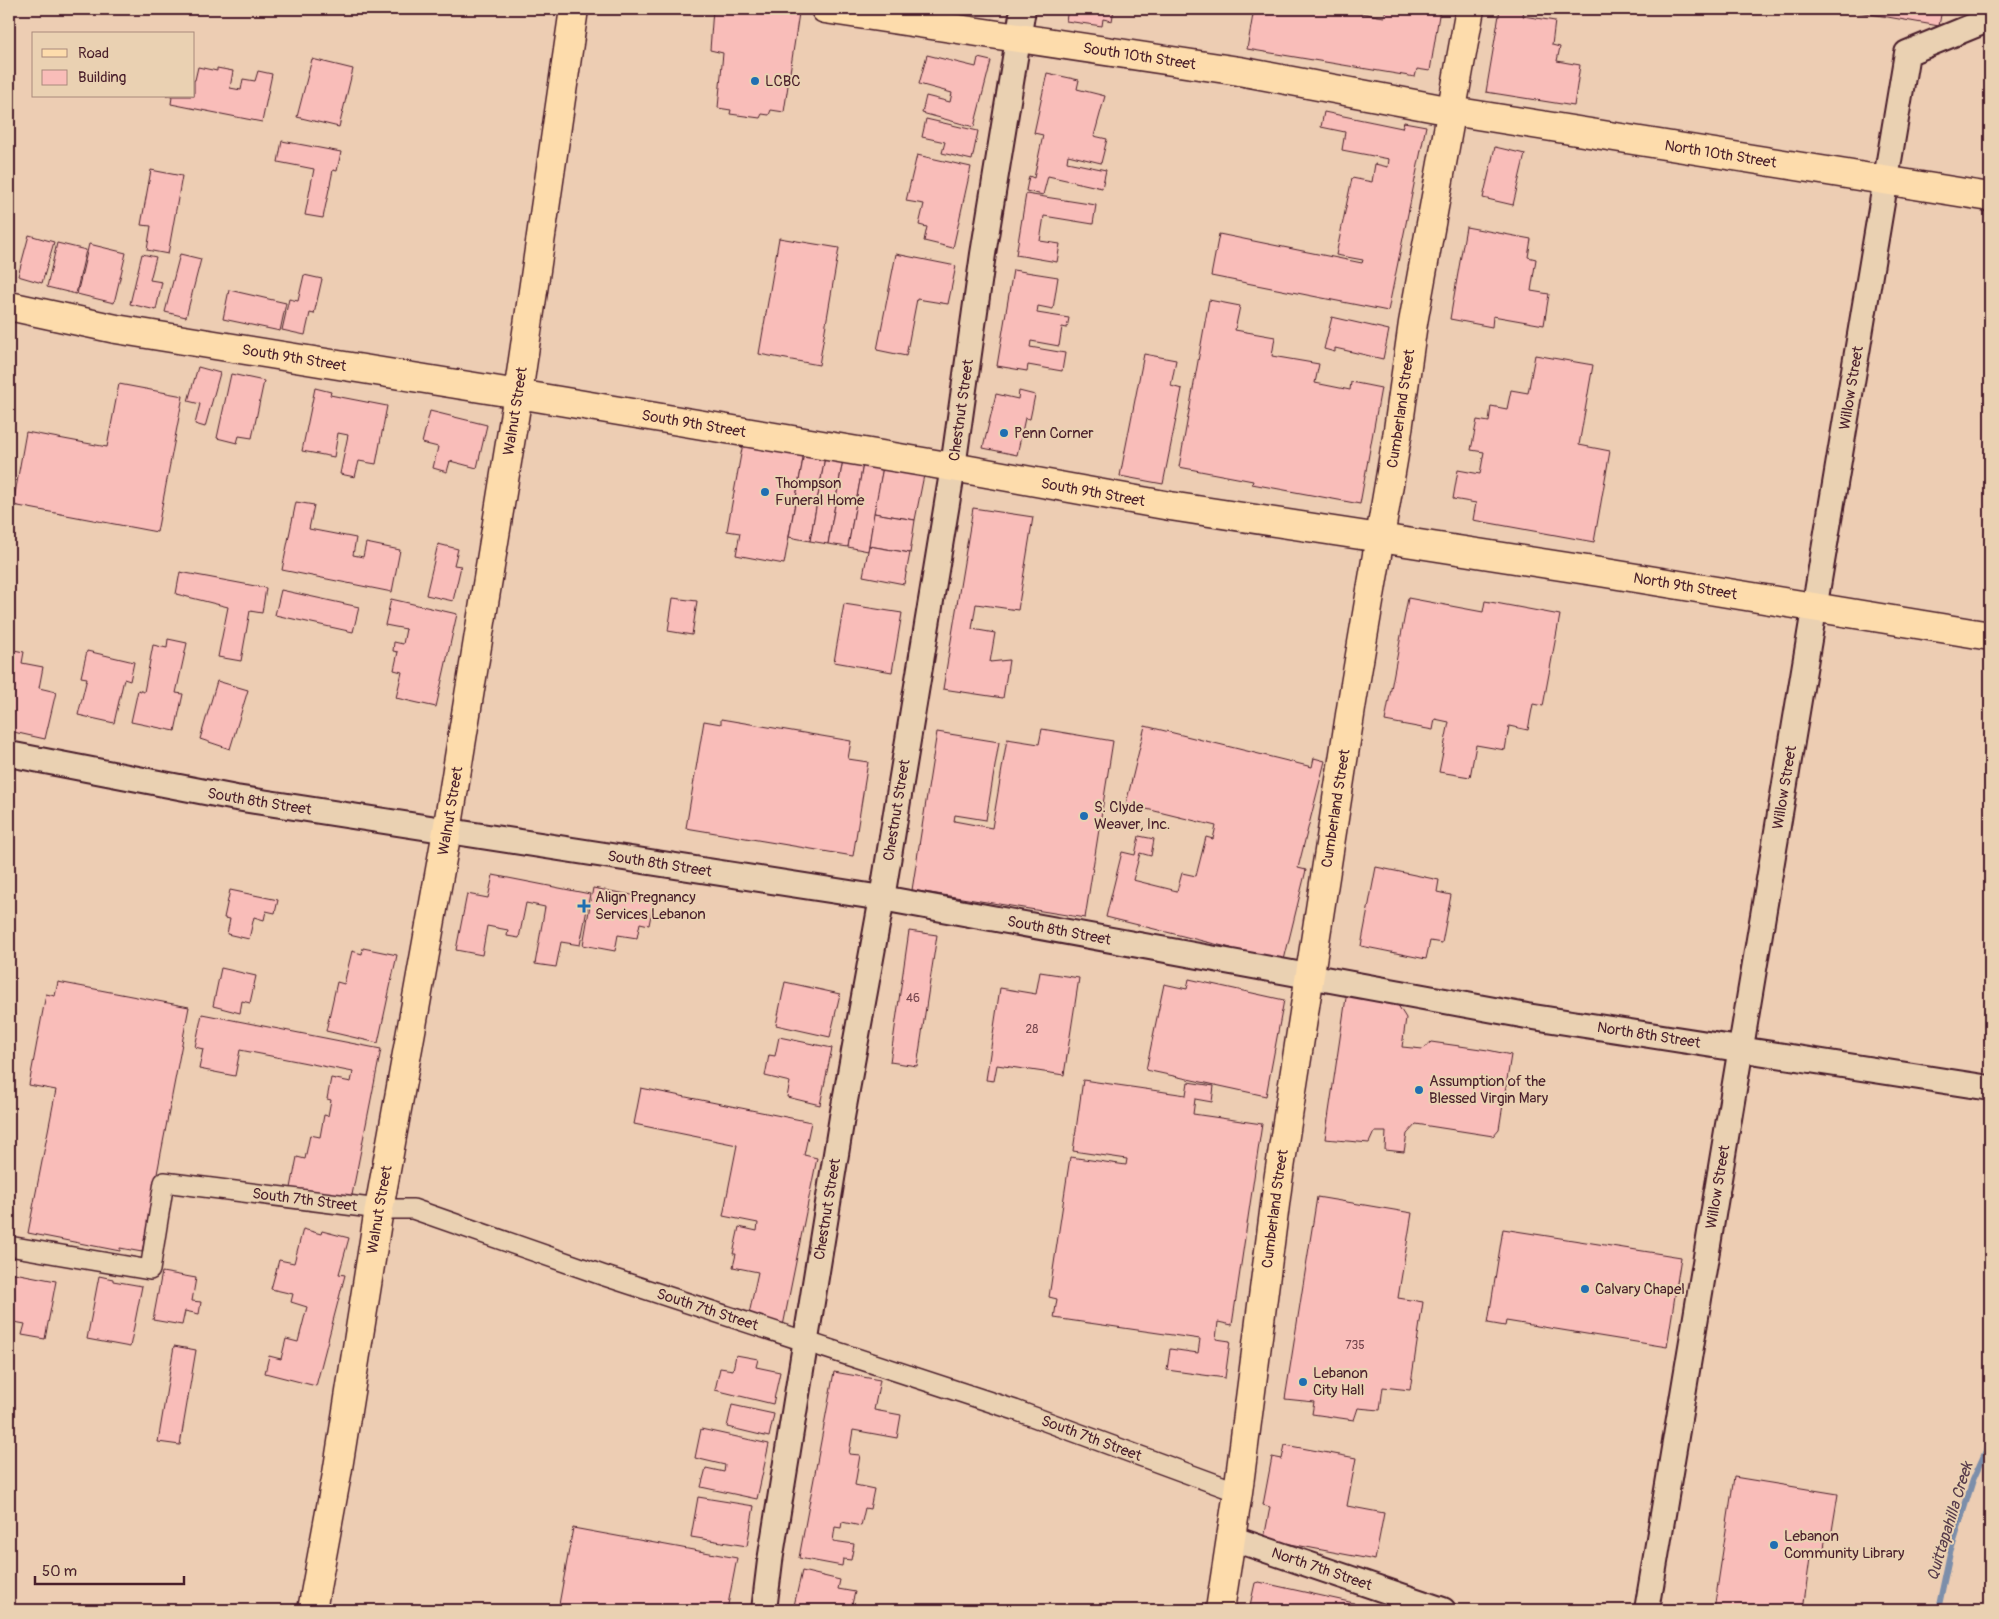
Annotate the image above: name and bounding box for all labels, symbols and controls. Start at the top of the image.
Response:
legend [32,32,195,98]
street label: South 10th Street [1082,39,1198,75]
text: Road [78,44,109,63]
text: Building [78,68,126,87]
place label: LCBC [765,72,800,91]
marker: LCBC [749,75,761,87]
street label: North 10th Street [1663,136,1779,173]
street label: South 9th Street [241,341,349,376]
street label: Willow Street [1835,344,1868,431]
street label: Cumberland Street [1383,347,1419,470]
street label: Chestnut Street [945,357,978,462]
street label: Walnut Street [499,365,532,457]
street label: South 9th Street [640,406,748,442]
place label: Penn Corner [1014,424,1094,443]
marker: Penn Corner [998,427,1010,439]
place label: Thompson Funeral Home [775,474,865,510]
street label: South 9th Street [1039,474,1147,512]
marker: Thompson Funeral Home [759,486,771,498]
street label: North 9th Street [1632,569,1739,604]
street label: Willow Street [1769,743,1801,831]
street label: Cumberland Street [1318,747,1355,869]
street label: Chestnut Street [879,757,915,862]
street label: Walnut Street [434,764,467,857]
street label: South 8th Street [206,784,314,820]
place label: S. Clyde Weaver, Inc. [1094,798,1170,834]
marker: S. Clyde Weaver, Inc. [1078,810,1090,822]
street label: South 8th Street [606,847,714,882]
place label: Align Pregnancy Services Lebanon [595,888,706,924]
marker: Align Pregnancy Services Lebanon [577,899,591,913]
street label: South 8th Street [1006,912,1114,950]
house number: 46 [906,991,920,1006]
street label: North 8th Street [1596,1018,1703,1053]
house number: 28 [1026,1022,1038,1037]
place label: Assumption of the Blessed Virgin Mary [1429,1072,1549,1108]
marker: Assumption of the Blessed Virgin Mary [1413,1084,1425,1096]
street label: Willow Street [1702,1143,1735,1230]
street label: Cumberland Street [1258,1147,1293,1269]
street label: Chestnut Street [810,1156,845,1261]
street label: Walnut Street [363,1163,397,1255]
street label: South 7th Street [251,1184,359,1216]
place label: Calvary Chapel [1595,1280,1685,1299]
marker: Calvary Chapel [1579,1283,1591,1295]
street label: South 7th Street [654,1285,761,1336]
house number: 735 [1345,1338,1365,1353]
place label: Lebanon City Hall [1313,1364,1368,1400]
marker: Lebanon City Hall [1297,1376,1309,1388]
street label: South 7th Street [1038,1411,1145,1466]
water label: Quittapahilla Creek [1922,1458,1978,1583]
place label: Lebanon Community Library [1784,1527,1905,1563]
marker: Lebanon Community Library [1768,1539,1780,1551]
street label: North 7th Street [1269,1543,1375,1596]
scale bar [35,1554,184,1586]
text: 50 m [42,1562,77,1581]

